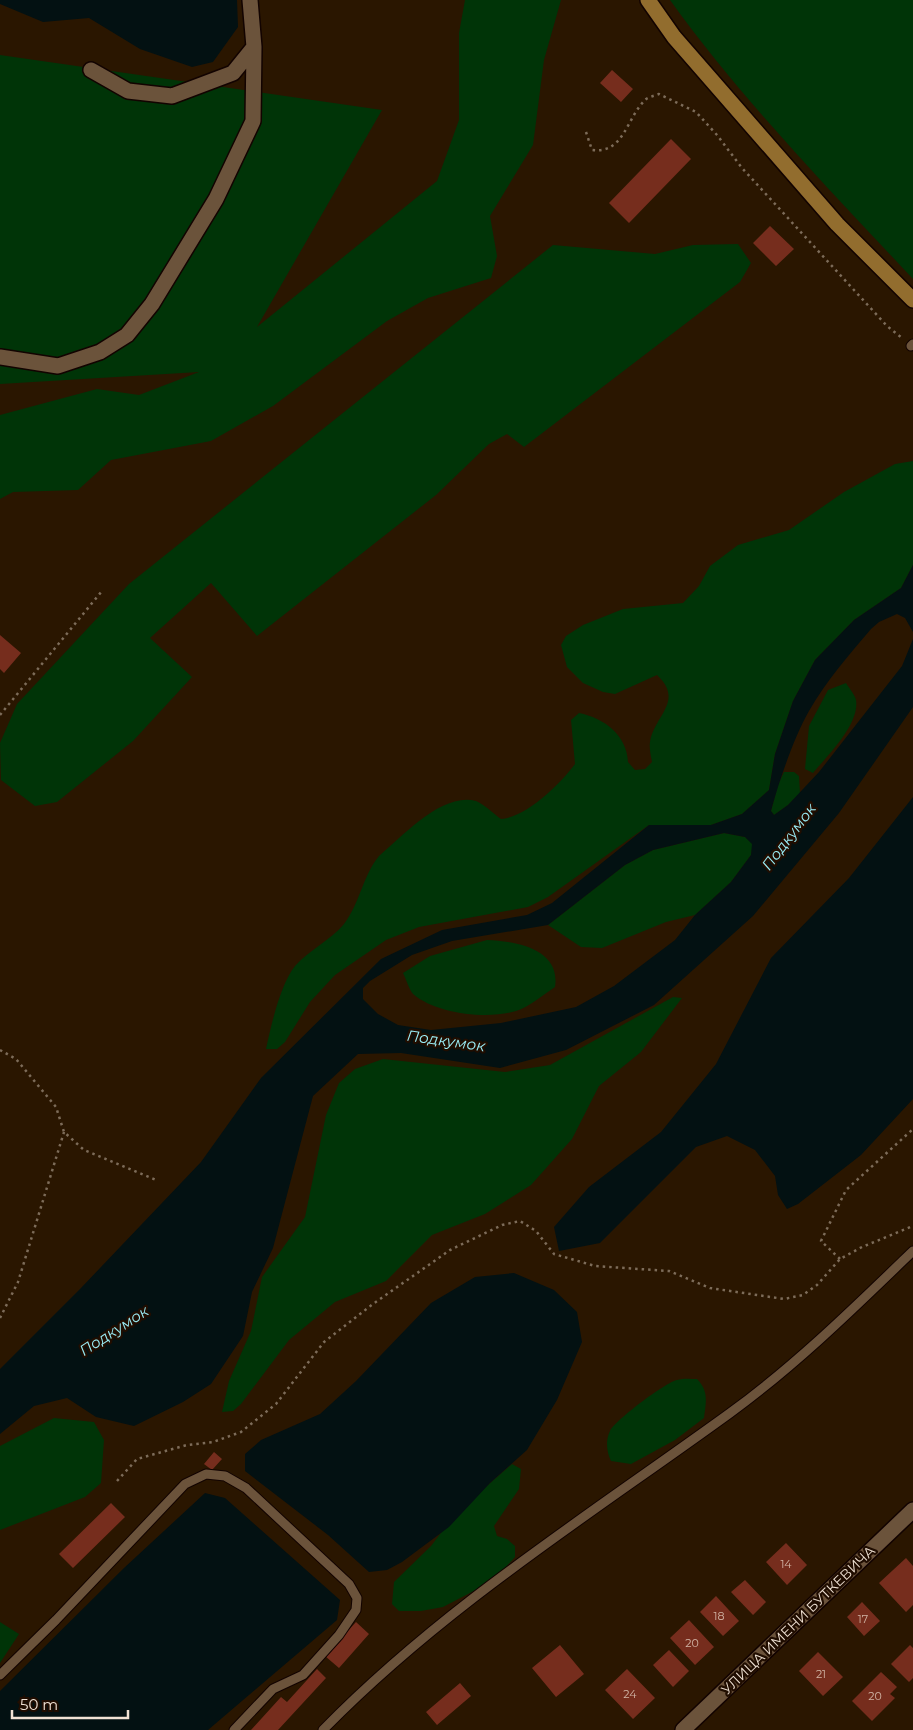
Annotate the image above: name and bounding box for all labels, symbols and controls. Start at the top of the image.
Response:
water label: Подкумок [757,799,821,874]
water label: Подкумок [406,1026,488,1056]
water label: Подкумок [76,1300,153,1360]
street label: УЛИЦА ИМЕНИ БУТКЕВИЧА [717,1541,879,1698]
house number: 14 [780,1557,792,1571]
house number: 18 [714,1609,725,1623]
house number: 17 [858,1612,868,1626]
house number: 20 [685,1636,699,1650]
house number: 21 [816,1667,826,1681]
house number: 24 [623,1687,637,1701]
scale bar [12,1688,129,1720]
house number: 20 [868,1689,882,1703]
text: 50 m [20,1695,58,1714]

